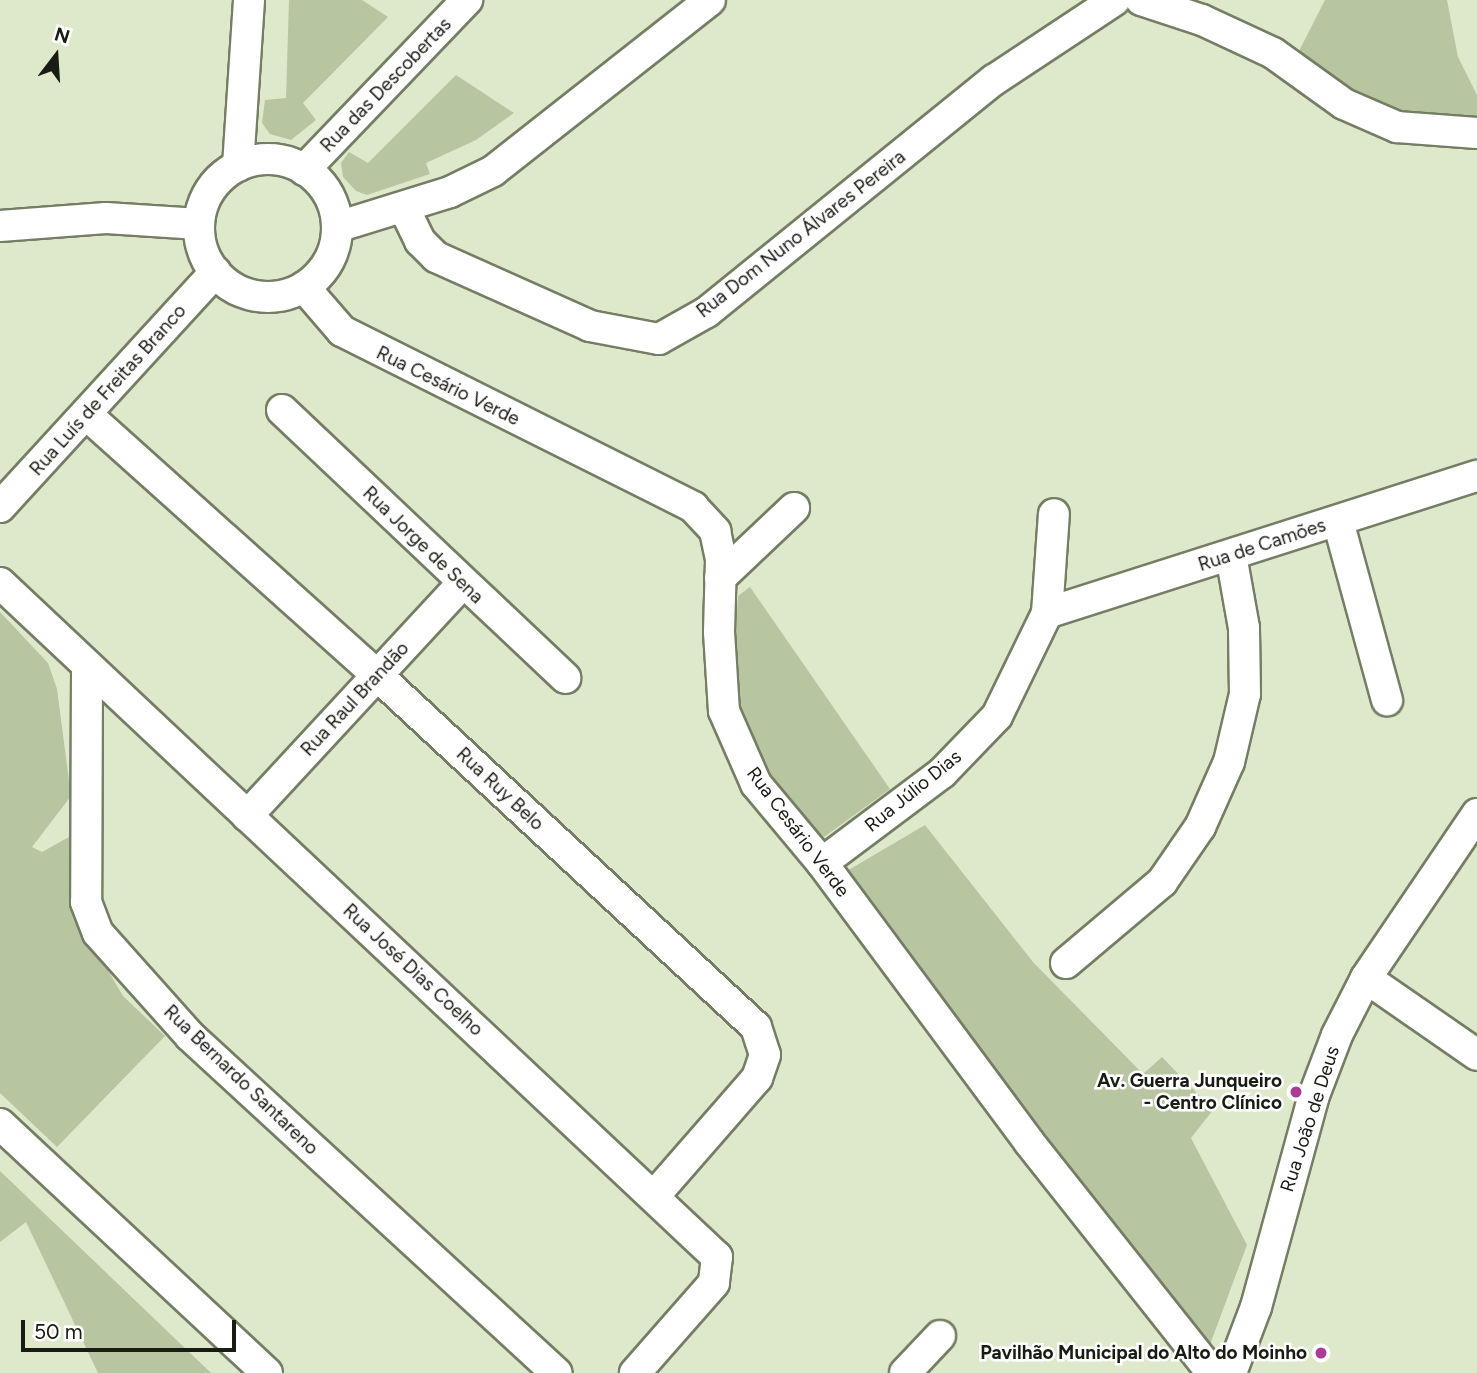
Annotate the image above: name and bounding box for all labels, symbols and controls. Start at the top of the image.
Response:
street label: Rua das Descobertas [316,13,456,157]
north arrow [21,21,91,91]
text: N [52,22,73,49]
street label: Rua Dom Nuno Álvares Pereira [692,145,910,323]
street label: Rua Luís de Freitas Branco [25,300,191,480]
street label: Rua Cesário Verde [373,341,523,431]
street label: Rua Jorge de Sena [358,482,488,608]
street label: Rua de Camões [1195,514,1329,576]
street label: Rua Raul Brandão [296,637,414,761]
street label: Rua Ruy Belo [452,743,548,835]
street label: Rua Júlio Dias [860,745,966,837]
street label: Rua Cesário Verde [742,763,854,901]
street label: Rua José Dias Coelho [338,899,488,1041]
street label: Rua Bernardo Santareno [159,1000,323,1160]
street label: Rua João de Deus [1276,1043,1344,1195]
place label: Av. Guerra Junqueiro - Centro Clínico [1097,1070,1282,1114]
marker: Av. Guerra Junqueiro - Centro Clínico [1288,1084,1304,1100]
scale bar [24,1306,240,1350]
text: 50 m [34,1319,83,1344]
place label: Pavilhão Municipal do Alto do Moinho [980,1342,1307,1364]
marker: Pavilhão Municipal do Alto do Moinho [1313,1345,1329,1361]

